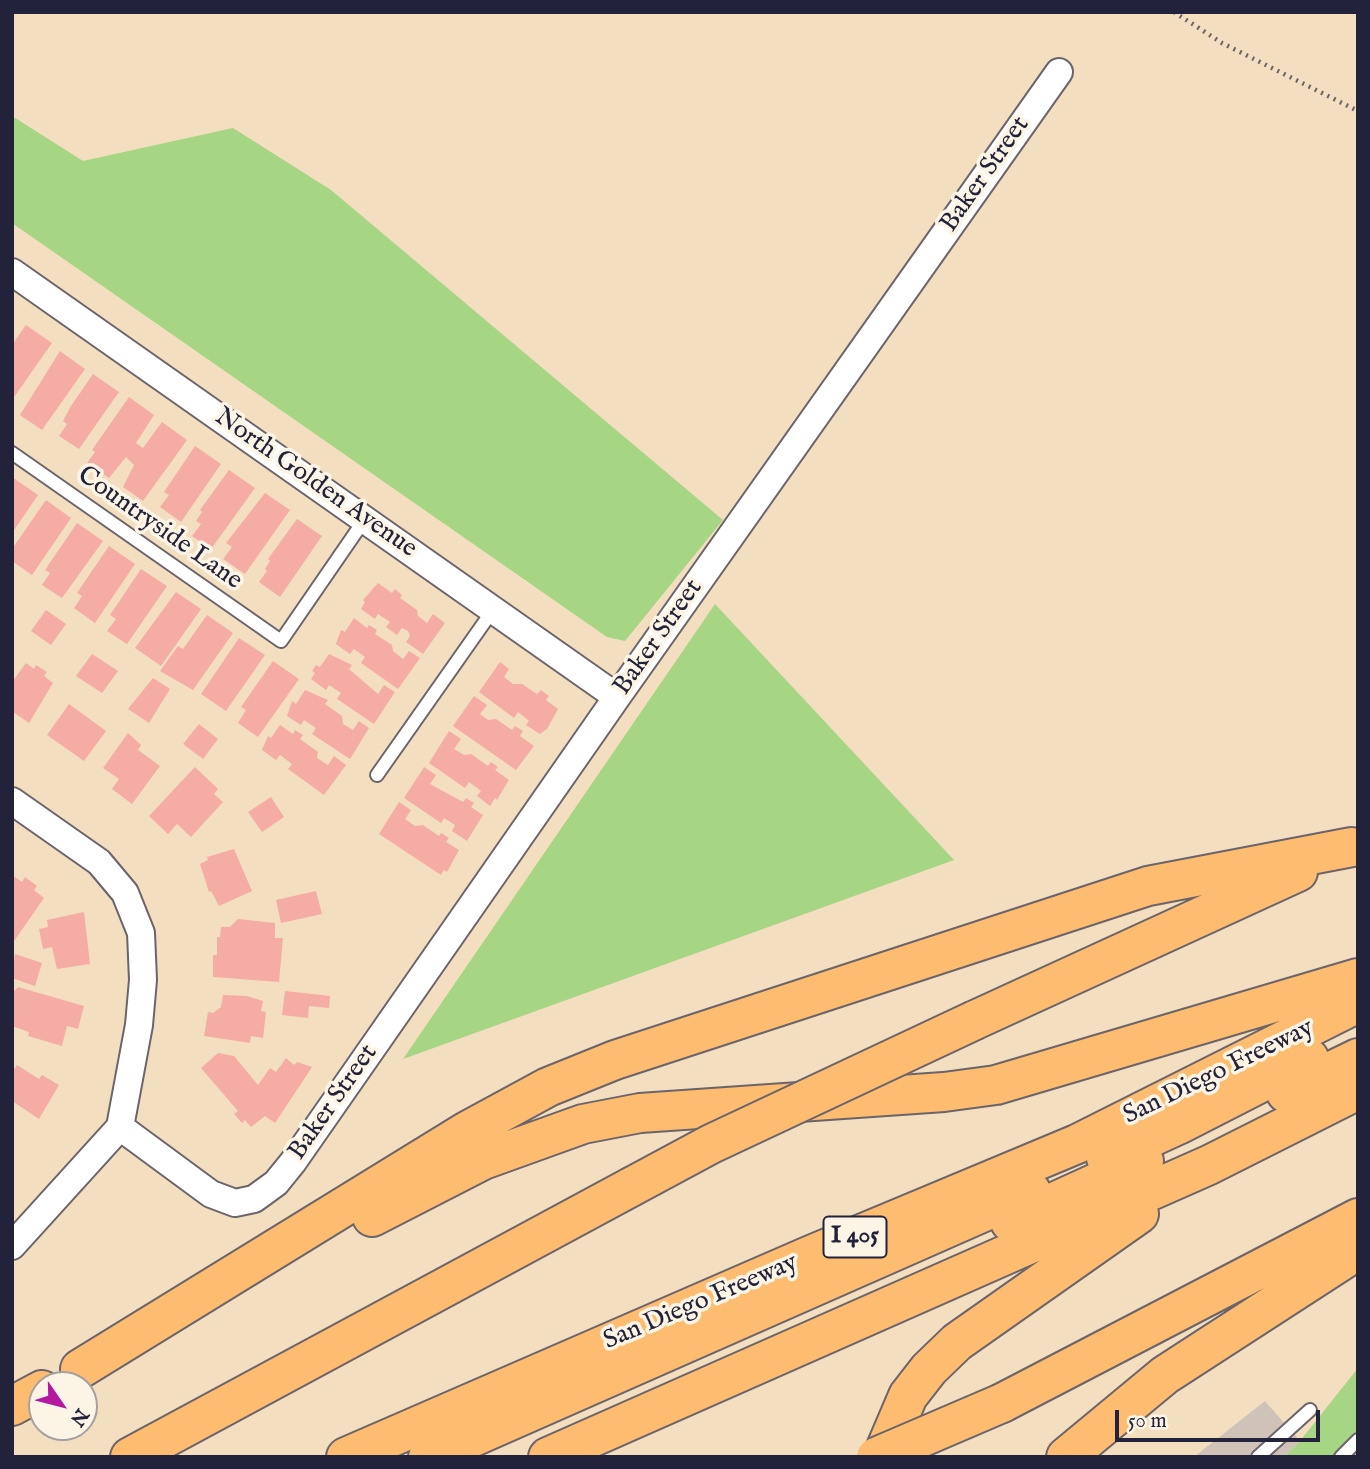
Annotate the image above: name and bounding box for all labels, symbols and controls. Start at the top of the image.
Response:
street label: Baker Street [935,111,1037,239]
street label: North Golden Avenue [208,402,422,566]
street label: Countryside Lane [71,461,247,597]
street label: Baker Street [608,574,710,702]
street label: San Diego Freeway [1119,1013,1319,1133]
street label: Baker Street [283,1039,385,1167]
road number: I 405 [824,1217,886,1258]
street label: San Diego Freeway [599,1248,803,1358]
north arrow [28,1371,98,1441]
scale bar [1118,1396,1323,1440]
text: N [64,1403,93,1431]
text: 50 m [1128,1408,1167,1435]

